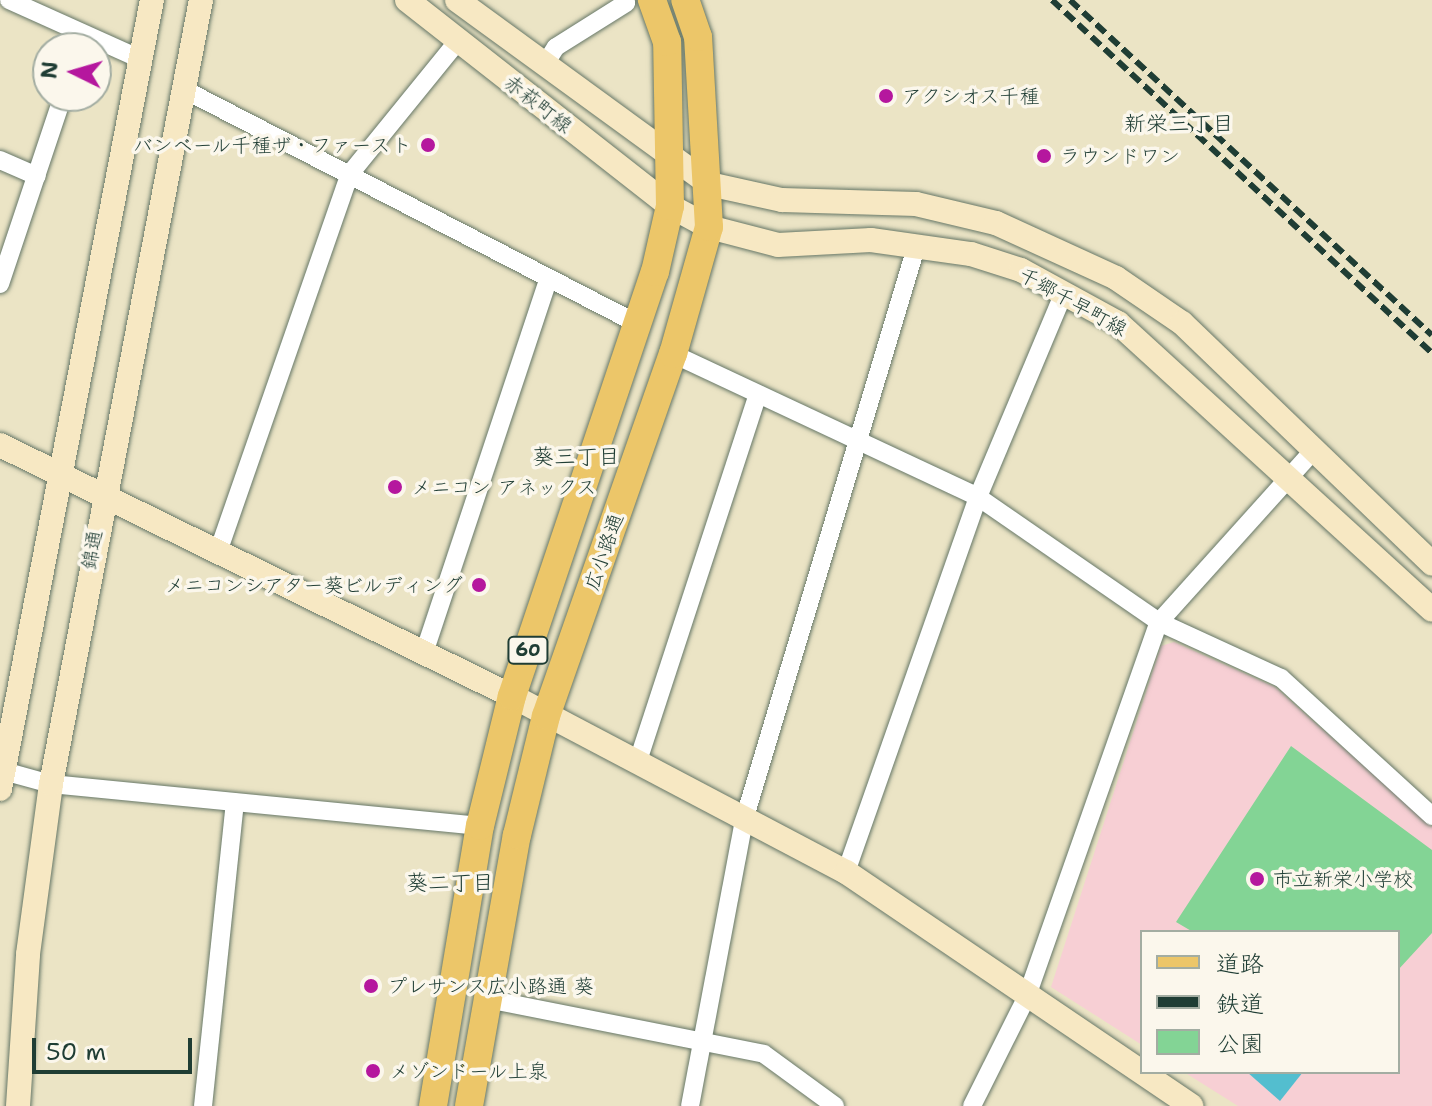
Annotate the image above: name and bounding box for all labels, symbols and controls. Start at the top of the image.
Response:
north arrow [32,32,112,112]
text: N [34,60,65,80]
street label: 赤萩町線 [499,70,577,138]
place label: アクシオス千種 [902,84,1042,108]
marker: アクシオス千種 [877,87,895,105]
district label: 新栄三丁目 [1124,111,1234,137]
place label: バンベール千種ザ・ファースト [132,133,412,157]
marker: バンベール千種ザ・ファースト [419,136,437,154]
place label: ラウンドワン [1060,144,1180,168]
marker: ラウンドワン [1035,147,1053,165]
street label: 千郷千早町線 [1015,262,1131,342]
district label: 葵三丁目 [532,444,620,470]
place label: メニコン アネックス [411,475,598,499]
marker: メニコン アネックス [386,478,404,496]
street label: 広小路通 [580,510,628,594]
street label: 錦通 [77,528,107,572]
place label: メニコンシアター葵ビルディング [163,573,463,597]
marker: メニコンシアター葵ビルディング [470,576,488,594]
road number: 60 [506,636,550,664]
place label: 市立新栄小学校 [1273,867,1413,891]
district label: 葵二丁目 [406,870,494,896]
marker: 市立新栄小学校 [1248,870,1266,888]
legend [1140,930,1400,1074]
text: 道路 [1216,948,1264,980]
place label: プレサンス広小路通 葵 [387,974,594,998]
marker: プレサンス広小路通 葵 [362,977,380,995]
text: 鉄道 [1216,988,1264,1020]
scale bar [36,1022,196,1072]
text: 公園 [1216,1028,1264,1060]
text: 50 m [46,1036,106,1068]
place label: メゾンドール上泉 [389,1059,549,1083]
marker: メゾンドール上泉 [364,1062,382,1080]

